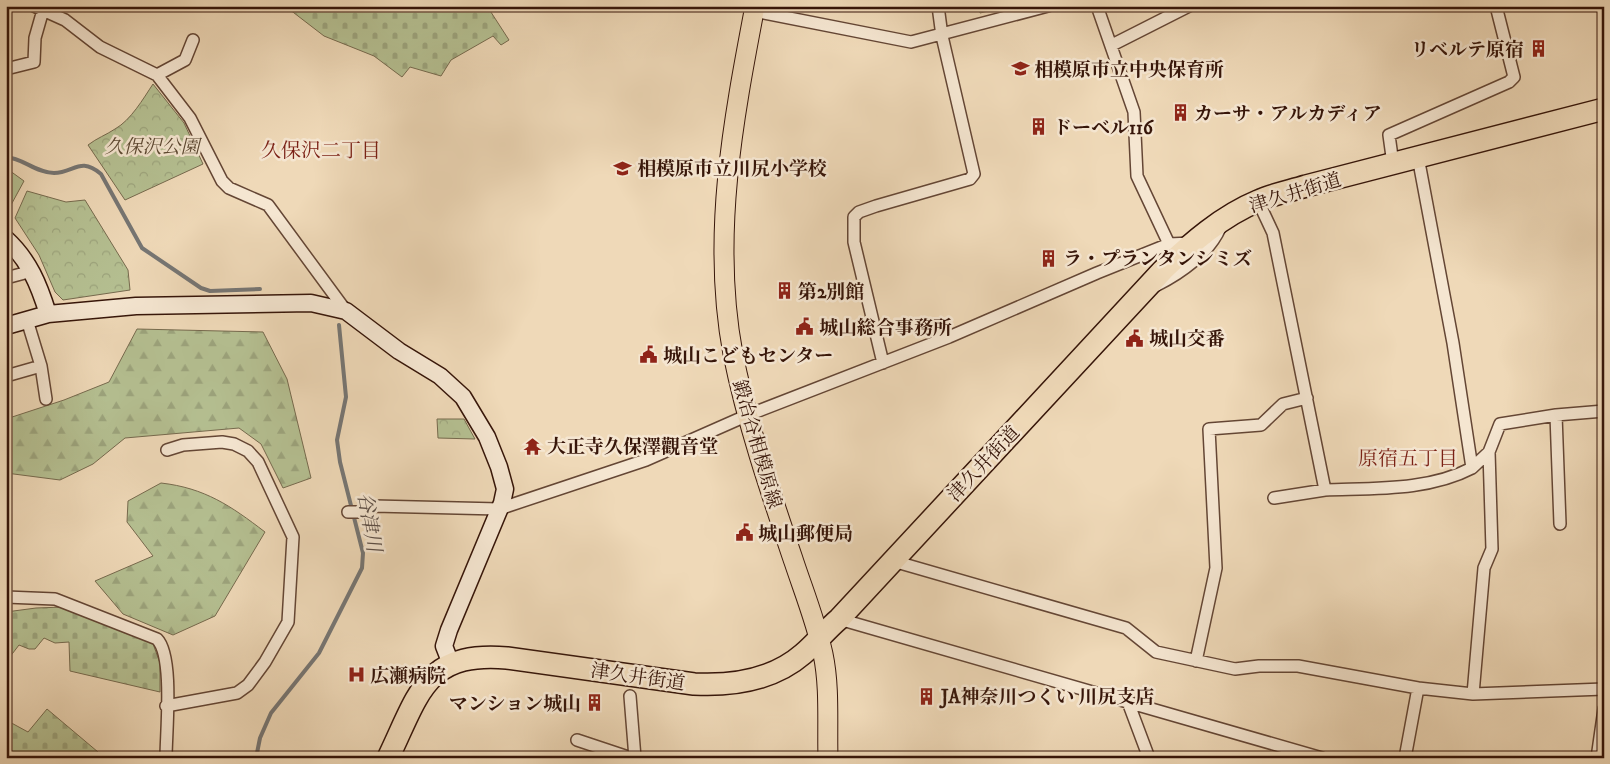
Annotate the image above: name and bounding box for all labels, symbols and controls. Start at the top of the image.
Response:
place label: リベルテ原宿 [1410,39,1524,62]
building icon: リベルテ原宿 [1528,39,1548,59]
school or university icon: 相模原市立中央保育所 [1010,59,1030,79]
place label: 相模原市立中央保育所 [1034,59,1224,82]
building icon: カーサ・アルカディア [1170,103,1190,123]
place label: カーサ・アルカディア [1194,103,1382,126]
building icon: ドーベル116 [1029,117,1049,137]
place label: ドーベル116 [1053,117,1154,140]
park label: 久保沢公園 [104,136,202,159]
district label: 久保沢二丁目 [261,139,381,164]
school or university icon: 相模原市立川尻小学校 [613,158,633,178]
place label: 相模原市立川尻小学校 [637,158,827,181]
street label: 津久井街道 [1247,169,1344,218]
building icon: ラ・プランタンシミズ [1039,248,1059,268]
place label: ラ・プランタンシミズ [1063,248,1252,271]
building icon: 第2別館 [774,281,794,301]
place label: 第2別館 [798,281,864,304]
public building icon: 城山総合事務所 [795,317,815,337]
place label: 城山総合事務所 [819,317,952,340]
public building icon: 城山交番 [1125,328,1145,348]
place label: 城山交番 [1149,328,1225,351]
public building icon: 城山こどもセンター [639,345,659,365]
place label: 城山こどもセンター [663,345,833,368]
street label: 鍛冶谷相模原線 [727,377,786,512]
street label: 津久井街道 [943,421,1025,507]
temple icon: 大正寺久保澤觀音堂 [523,436,543,456]
place label: 大正寺久保澤觀音堂 [547,436,718,459]
district label: 原宿五丁目 [1358,447,1458,472]
water label: 谷津川 [351,491,386,556]
public building icon: 城山郵便局 [734,523,754,543]
place label: 城山郵便局 [758,523,853,546]
street label: 津久井街道 [589,659,686,695]
hospital icon: 広瀬病院 [346,665,366,685]
place label: 広瀬病院 [370,665,446,688]
building icon: JA神奈川つくい 川尻支店 [917,686,937,706]
place label: JA神奈川つくい 川尻支店 [939,686,1154,709]
place label: マンション城山 [449,693,581,716]
building icon: マンション城山 [585,693,605,713]

